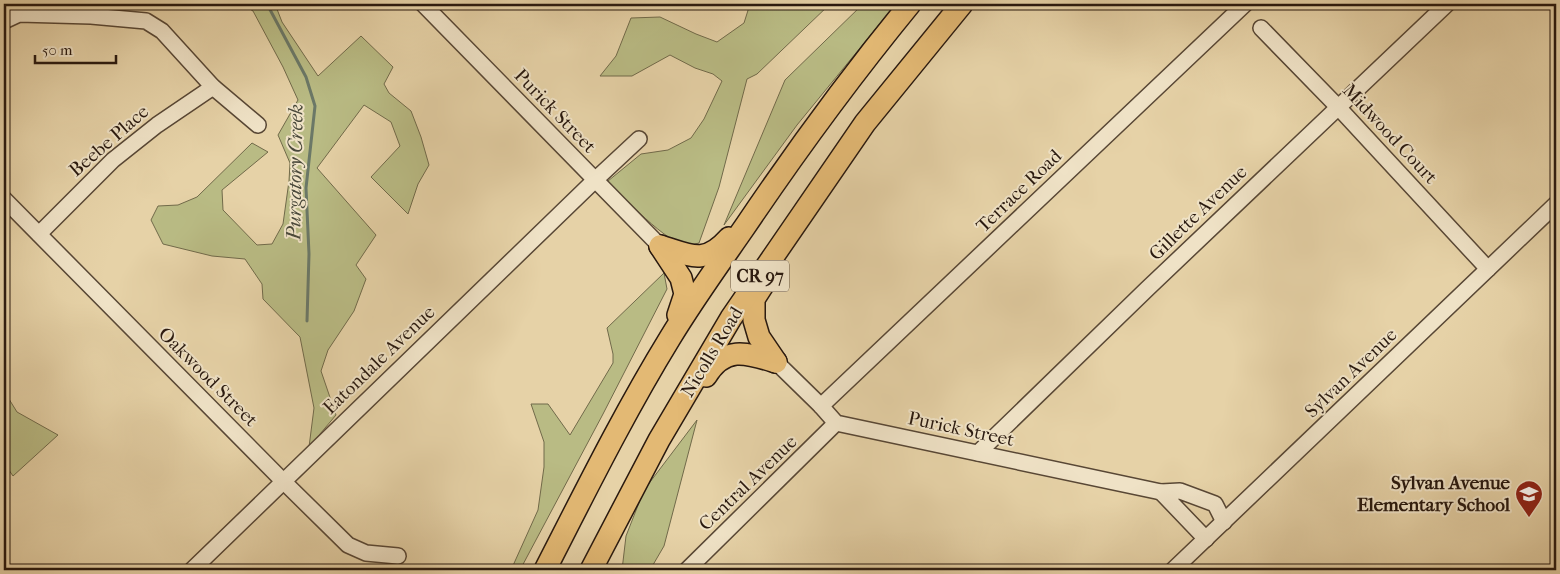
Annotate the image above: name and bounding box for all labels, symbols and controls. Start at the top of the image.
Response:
scale bar [35,32,116,64]
text: 50 m [42,41,73,59]
street label: Purick Street [510,64,601,158]
street label: Midwood Court [1338,80,1442,189]
street label: Beebe Place [65,101,153,181]
water label: Purgatory Creek [282,104,308,241]
street label: Terrace Road [972,145,1067,237]
street label: Gillette Avenue [1145,161,1251,265]
road number: CR 97 [731,260,789,292]
street label: Eatondale Avenue [319,301,439,419]
street label: Nicolls Road [676,302,748,401]
street label: Oakwood Street [154,323,262,431]
street label: Sylvan Avenue [1301,324,1401,422]
street label: Purick Street [906,407,1016,451]
street label: Central Avenue [695,431,801,535]
place label: Sylvan Avenue Elementary School [1357,472,1511,516]
school or university icon: Sylvan Avenue Elementary School [1514,479,1544,518]

